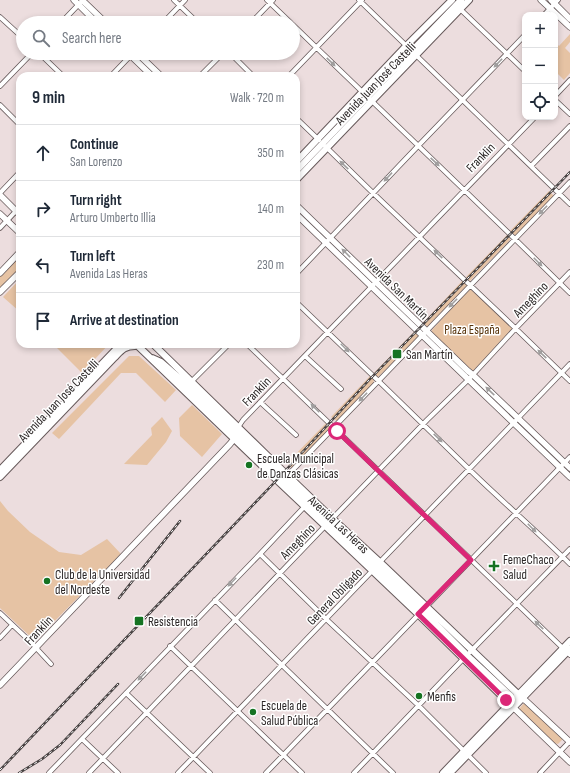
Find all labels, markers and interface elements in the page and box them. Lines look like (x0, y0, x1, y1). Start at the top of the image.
map controls (522, 12, 558, 120)
button: + (522, 12, 558, 48)
search box (16, 16, 300, 60)
icon: search (30, 27, 52, 49)
text: Search here (62, 29, 122, 48)
street label: Avenida Juan José Castelli (331, 39, 419, 129)
button: − (522, 48, 558, 84)
one-way arrow (326, 57, 336, 67)
one-way arrow (493, 58, 503, 68)
button: locate (522, 84, 558, 120)
text: 9 min (32, 88, 65, 108)
text: Walk · 720 m (230, 90, 284, 106)
text: Continue (70, 135, 119, 154)
street label: Franklin (463, 140, 499, 176)
icon: ahead (32, 142, 54, 164)
text: 350 m (257, 145, 284, 161)
text: San Lorenzo (70, 154, 122, 170)
one-way arrow (430, 157, 440, 167)
one-way arrow (339, 160, 349, 170)
one-way arrow (384, 172, 393, 182)
text: Turn right (70, 191, 122, 210)
icon: right (32, 198, 54, 220)
text: 140 m (258, 201, 284, 217)
one-way arrow (538, 205, 548, 215)
text: Arturo Umberto Illia (70, 210, 156, 226)
text: Turn left (70, 247, 115, 266)
one-way arrow (341, 248, 351, 258)
one-way arrow (433, 249, 443, 259)
icon: left (32, 254, 54, 276)
street label: Avenida San Martín (360, 254, 432, 323)
text: 230 m (257, 257, 284, 273)
one-way arrow (533, 257, 543, 267)
text: Avenida Las Heras (70, 266, 148, 282)
street label: Ameghino (509, 278, 552, 322)
one-way arrow (449, 299, 458, 308)
icon: arrive (32, 310, 54, 332)
text: Arrive at destination (70, 311, 179, 330)
park label: Plaza España (444, 322, 500, 338)
one-way arrow (340, 343, 350, 353)
place label: San Martín (406, 347, 453, 363)
marker: San Martín (391, 348, 403, 360)
one-way arrow (537, 349, 547, 359)
street label: Avenida Juan José Castelli (14, 356, 102, 446)
street label: Franklin (239, 374, 275, 410)
one-way arrow (485, 386, 495, 396)
one-way arrow (358, 392, 367, 402)
one-way arrow (309, 404, 320, 413)
route start (328, 422, 346, 440)
one-way arrow (433, 433, 443, 443)
place label: Escuela Municipal de Danzas Clásicas (257, 451, 339, 482)
marker: Escuela Municipal de Danzas Clásicas (244, 460, 254, 470)
street label: Avenida Las Heras (304, 492, 372, 557)
street label: Ameghino (276, 520, 319, 564)
one-way arrow (527, 523, 537, 533)
place label: FemeChaco Salud (503, 552, 554, 583)
marker: FemeChaco Salud (488, 560, 500, 572)
street label: General Obligado (304, 565, 366, 629)
place label: Club de la Universidad del Nordeste (55, 567, 150, 598)
marker: Club de la Universidad del Nordeste (42, 576, 52, 586)
one-way arrow (228, 577, 237, 587)
street label: Franklin (21, 613, 56, 649)
place label: Resistencia (148, 614, 198, 630)
marker: Resistencia (133, 615, 145, 627)
one-way arrow (534, 620, 544, 630)
one-way arrow (138, 671, 147, 681)
place label: Menfis (427, 689, 456, 705)
marker: Menfis (414, 691, 424, 701)
route end (497, 691, 515, 709)
place label: Escuela de Salud Pública (261, 698, 318, 729)
marker: Escuela de Salud Pública (248, 707, 258, 717)

